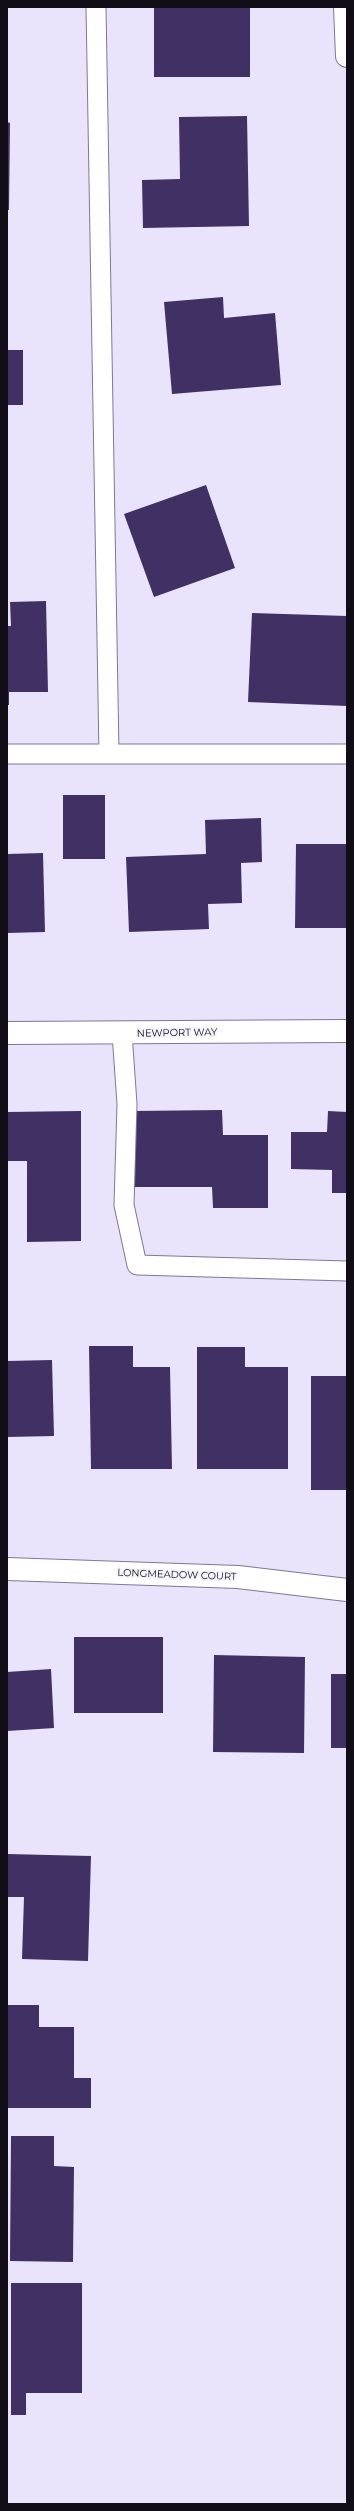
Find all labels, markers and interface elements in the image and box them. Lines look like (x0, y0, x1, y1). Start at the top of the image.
street label: NEWPORT WAY (137, 1026, 217, 1040)
street label: LONGMEADOW COURT (117, 1567, 237, 1583)

